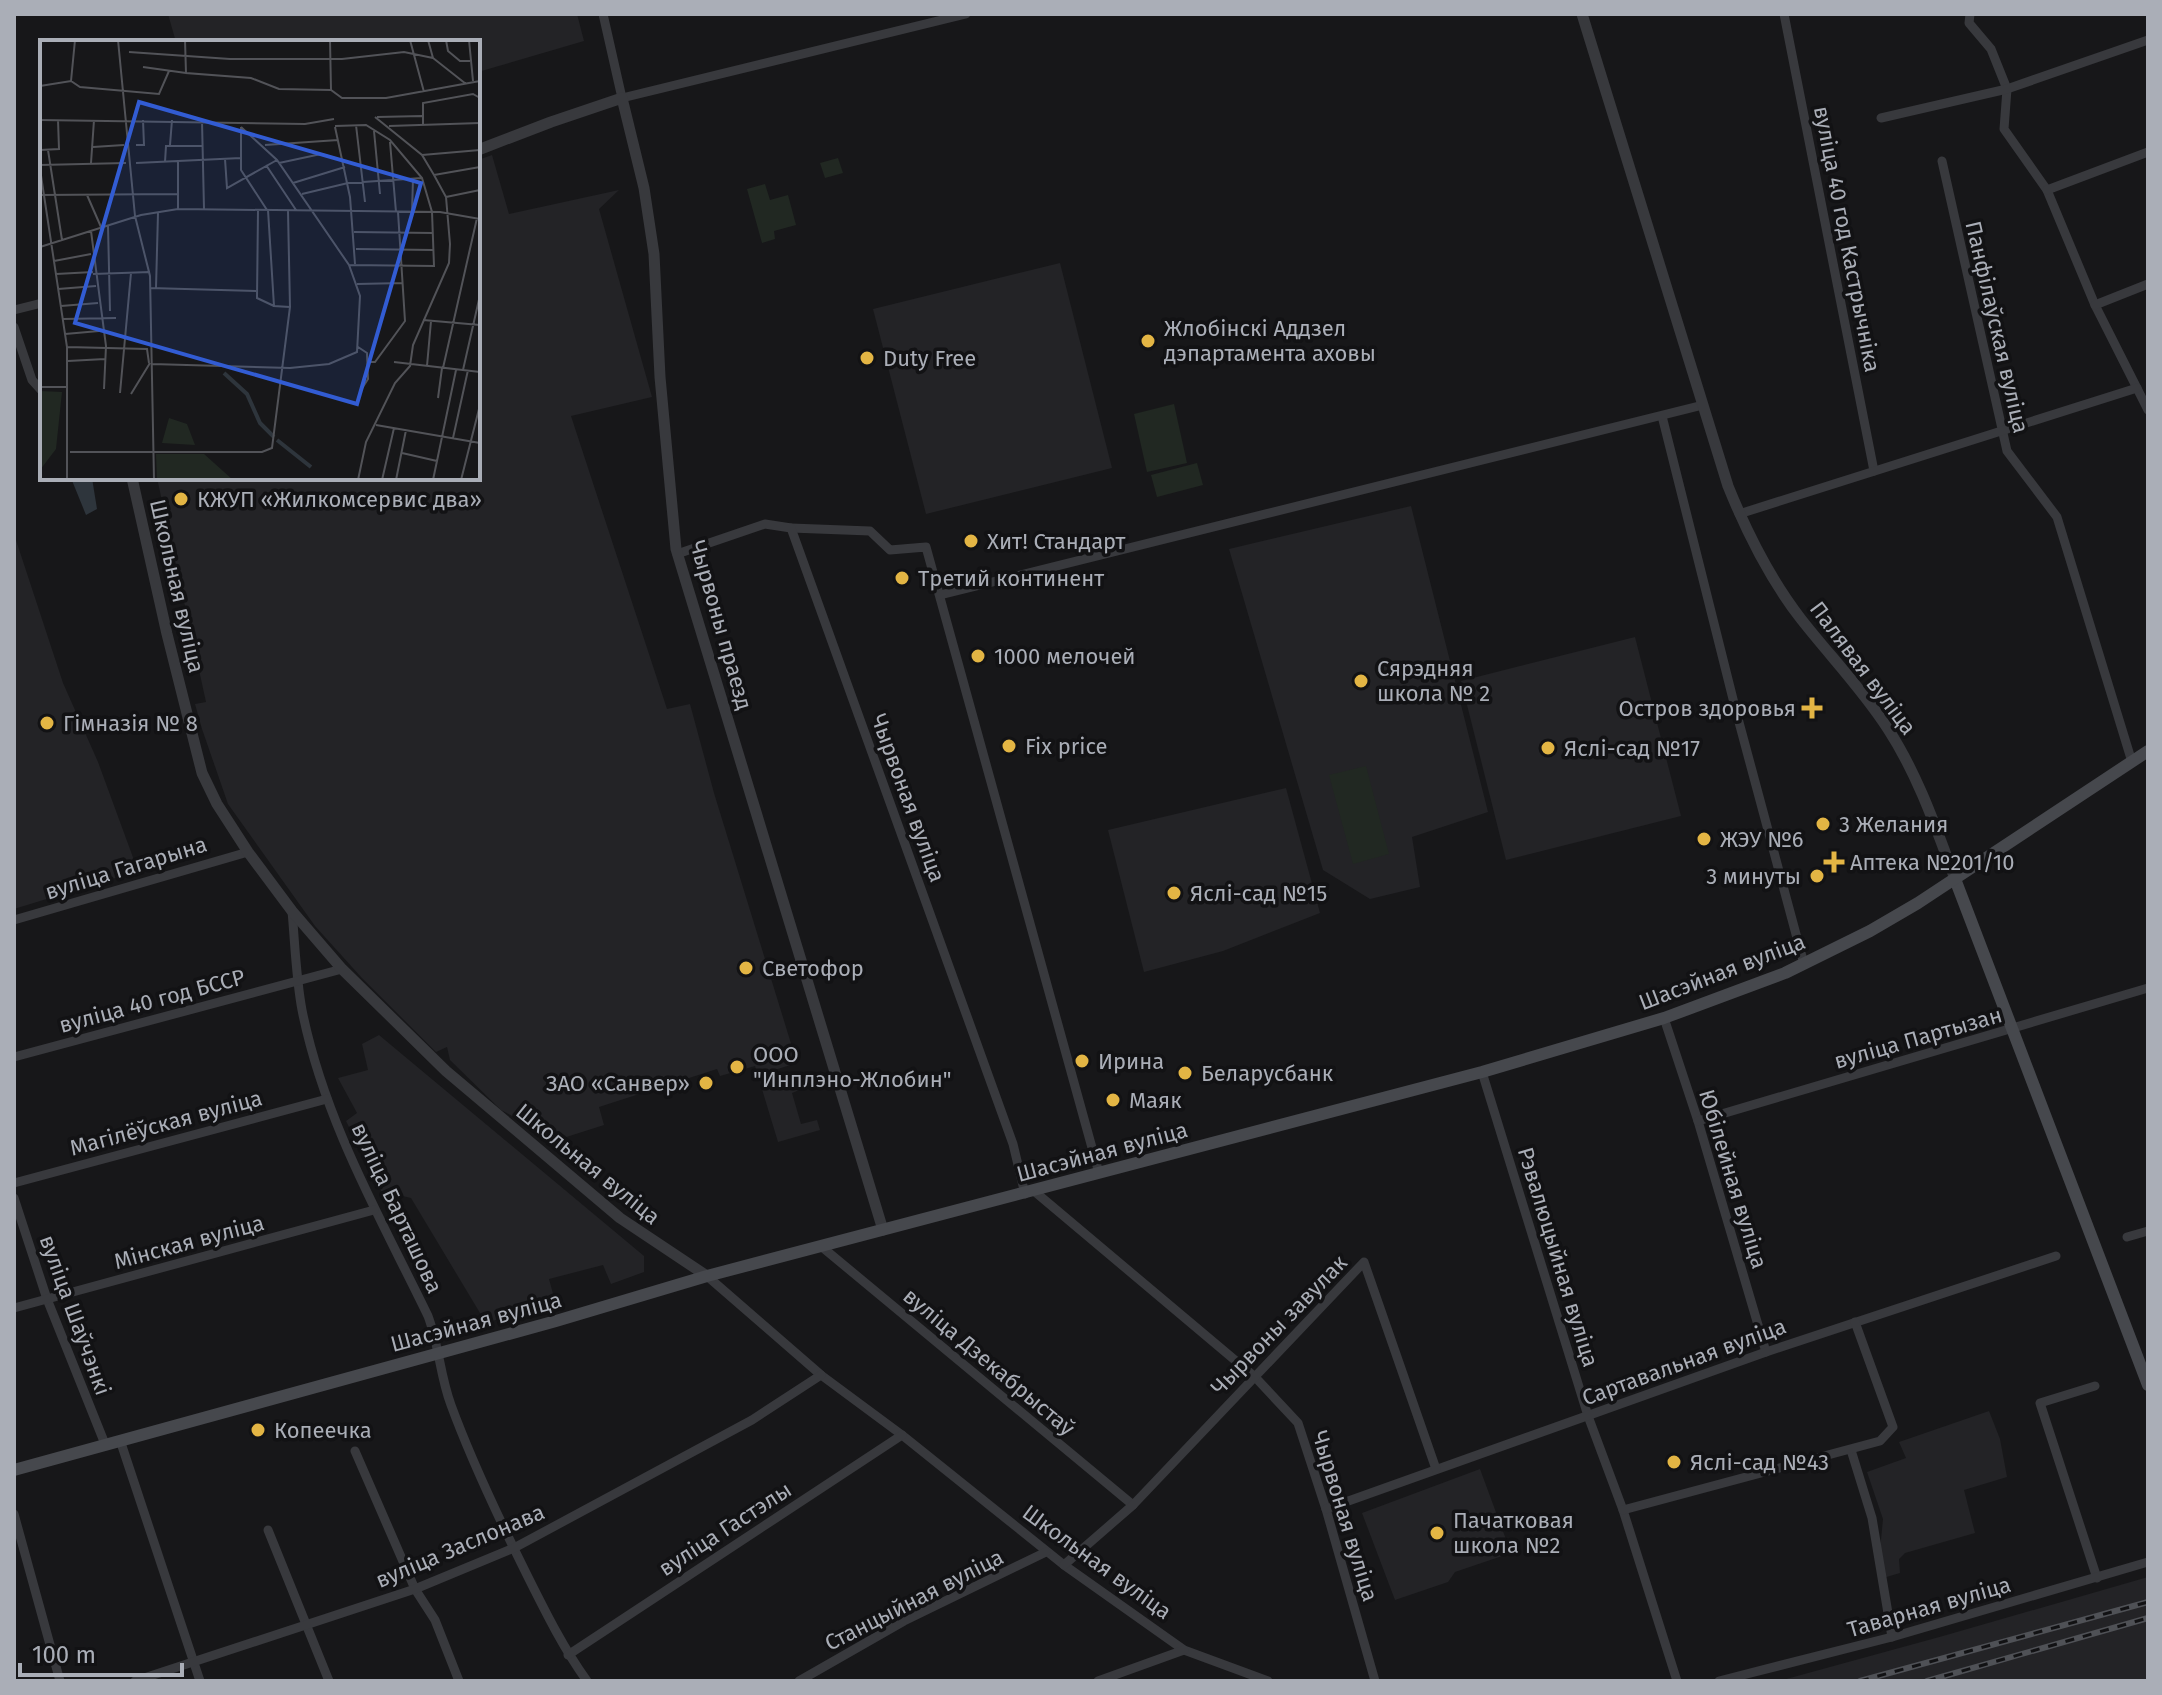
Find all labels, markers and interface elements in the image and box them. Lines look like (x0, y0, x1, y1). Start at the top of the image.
inset map (40, 40, 480, 480)
street label: вуліца 40 год Кастрычніка (1808, 104, 1886, 374)
street label: Панфілаўская вуліца (1959, 218, 2035, 436)
place label: Жлобінскі Аддзел дэпартамента аховы (1164, 315, 1376, 367)
marker: Жлобінскі Аддзел дэпартамента аховы (1139, 332, 1157, 350)
place label: Duty Free (883, 345, 976, 372)
marker: Duty Free (858, 349, 876, 367)
place label: КЖУП «Жилкомсервис два» (197, 486, 482, 513)
marker: КЖУП «Жилкомсервис два» (172, 490, 190, 508)
street label: Школьная вуліца (144, 496, 210, 676)
place label: Хит! Стандарт (987, 528, 1126, 555)
marker: Хит! Стандарт (962, 532, 980, 550)
street label: Чырвоны праезд (684, 537, 758, 713)
place label: Третий континент (918, 565, 1104, 592)
marker: Третий континент (893, 569, 911, 587)
street label: Палявая вуліца (1804, 596, 1922, 740)
place label: 1000 мелочей (994, 643, 1136, 670)
marker: 1000 мелочей (969, 647, 987, 665)
place label: Сярэдняя школа № 2 (1377, 655, 1490, 707)
marker: Сярэдняя школа № 2 (1352, 672, 1370, 690)
place label: Остров здоровья (1619, 695, 1796, 722)
marker: Остров здоровья (1803, 699, 1821, 717)
place label: Гімназія № 8 (63, 710, 198, 737)
street label: Чырвоная вуліца (865, 710, 951, 886)
marker: Гімназія № 8 (38, 714, 56, 732)
place label: Fix price (1025, 733, 1108, 760)
place label: Яслі-сад №17 (1564, 735, 1700, 762)
marker: Fix price (1000, 737, 1018, 755)
marker: Яслі-сад №17 (1539, 739, 1557, 757)
place label: 3 Желания (1839, 811, 1948, 838)
marker: 3 Желания (1814, 815, 1832, 833)
place label: ЖЭУ №6 (1720, 826, 1804, 853)
marker: ЖЭУ №6 (1695, 830, 1713, 848)
street label: вуліца Гагарына (42, 831, 210, 905)
place label: Аптека №201/10 (1850, 849, 2015, 876)
marker: Аптека №201/10 (1825, 853, 1843, 871)
place label: 3 минуты (1706, 863, 1801, 890)
marker: 3 минуты (1808, 867, 1826, 885)
place label: Яслі-сад №15 (1190, 880, 1327, 907)
marker: Яслі-сад №15 (1165, 884, 1183, 902)
street label: Шасэйная вуліца (1635, 928, 1809, 1016)
place label: Светофор (762, 955, 864, 982)
marker: Светофор (737, 959, 755, 977)
street label: вуліца 40 год БССР (56, 963, 248, 1039)
street label: вуліца Партызан (1831, 1001, 2005, 1075)
place label: ООО "Инплэно-Жлобин" (753, 1041, 952, 1093)
place label: Ирина (1098, 1048, 1164, 1075)
marker: Ирина (1073, 1052, 1091, 1070)
marker: ООО "Инплэно-Жлобин" (728, 1058, 746, 1076)
place label: Беларусбанк (1201, 1060, 1334, 1087)
marker: Беларусбанк (1176, 1064, 1194, 1082)
place label: ЗАО «Санвер» (546, 1070, 690, 1097)
marker: ЗАО «Санвер» (697, 1074, 715, 1092)
street label: Магілёўская вуліца (67, 1084, 265, 1162)
street label: Юбілейная вуліца (1693, 1086, 1773, 1272)
place label: Маяк (1129, 1087, 1182, 1114)
marker: Маяк (1104, 1091, 1122, 1109)
street label: Школьная вуліца (510, 1098, 666, 1230)
street label: Шасэйная вуліца (1013, 1116, 1191, 1188)
street label: вуліца Барташова (346, 1118, 448, 1298)
street label: Рэвалюцыйная вуліца (1512, 1144, 1604, 1370)
street label: Мінская вуліца (111, 1209, 267, 1275)
street label: вуліца Шаўчэнкі (33, 1231, 117, 1399)
street label: Чырвоны завулак (1205, 1249, 1353, 1401)
street label: вуліца Дзекабрыстаў (898, 1282, 1080, 1442)
street label: Шасэйная вуліца (387, 1286, 565, 1358)
street label: Сартавальная вуліца (1578, 1313, 1790, 1411)
place label: Копеечка (274, 1417, 372, 1444)
marker: Копеечка (249, 1421, 267, 1439)
street label: Чырвоная вуліца (1306, 1427, 1384, 1605)
place label: Яслі-сад №43 (1690, 1449, 1829, 1476)
marker: Яслі-сад №43 (1665, 1453, 1683, 1471)
street label: вуліца Гастэлы (654, 1476, 796, 1582)
street label: вуліца Заслонава (371, 1498, 549, 1594)
street label: Школьная вуліца (1017, 1499, 1177, 1625)
place label: Пачатковая школа №2 (1453, 1507, 1574, 1559)
marker: Пачатковая школа №2 (1428, 1524, 1446, 1542)
street label: Станцыйная вуліца (820, 1543, 1008, 1657)
street label: Таварная вуліца (1844, 1571, 2014, 1643)
scale bar (20, 1627, 182, 1677)
text: 100 m (32, 1641, 96, 1669)

